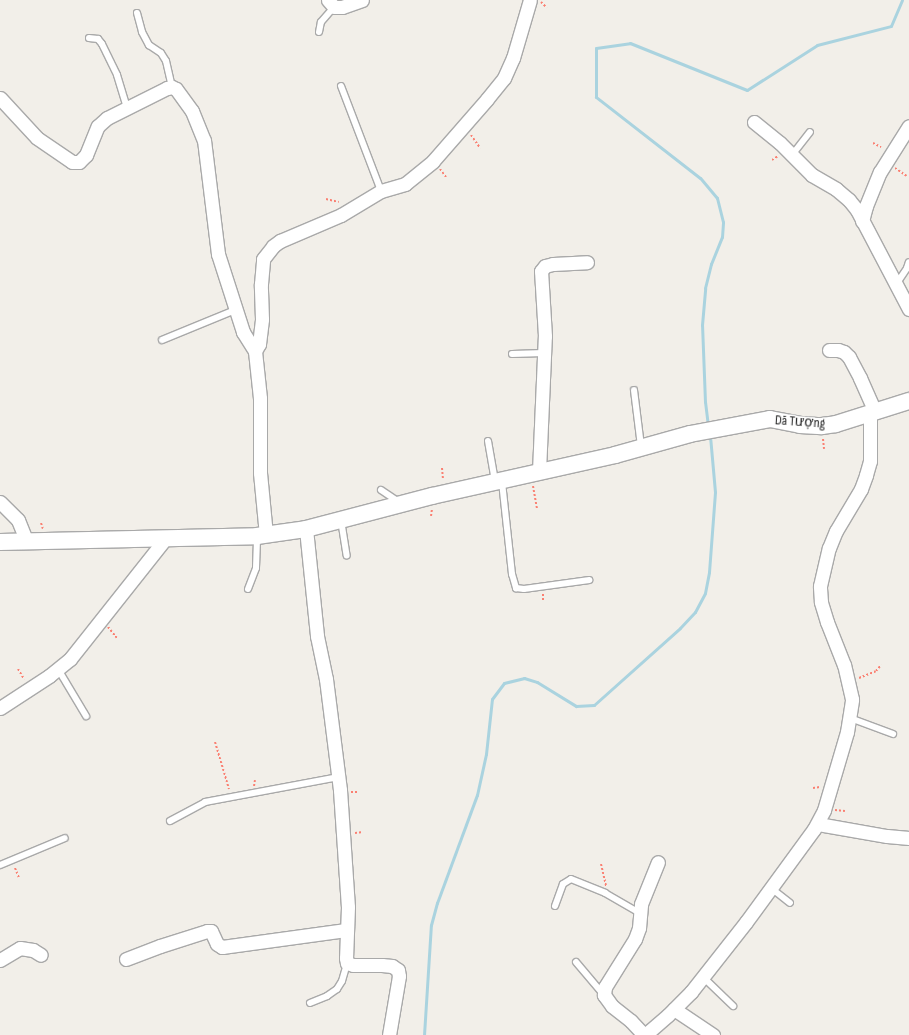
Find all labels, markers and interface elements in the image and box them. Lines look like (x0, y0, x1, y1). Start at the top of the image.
street label: Dã Tượng (774, 412, 826, 432)

